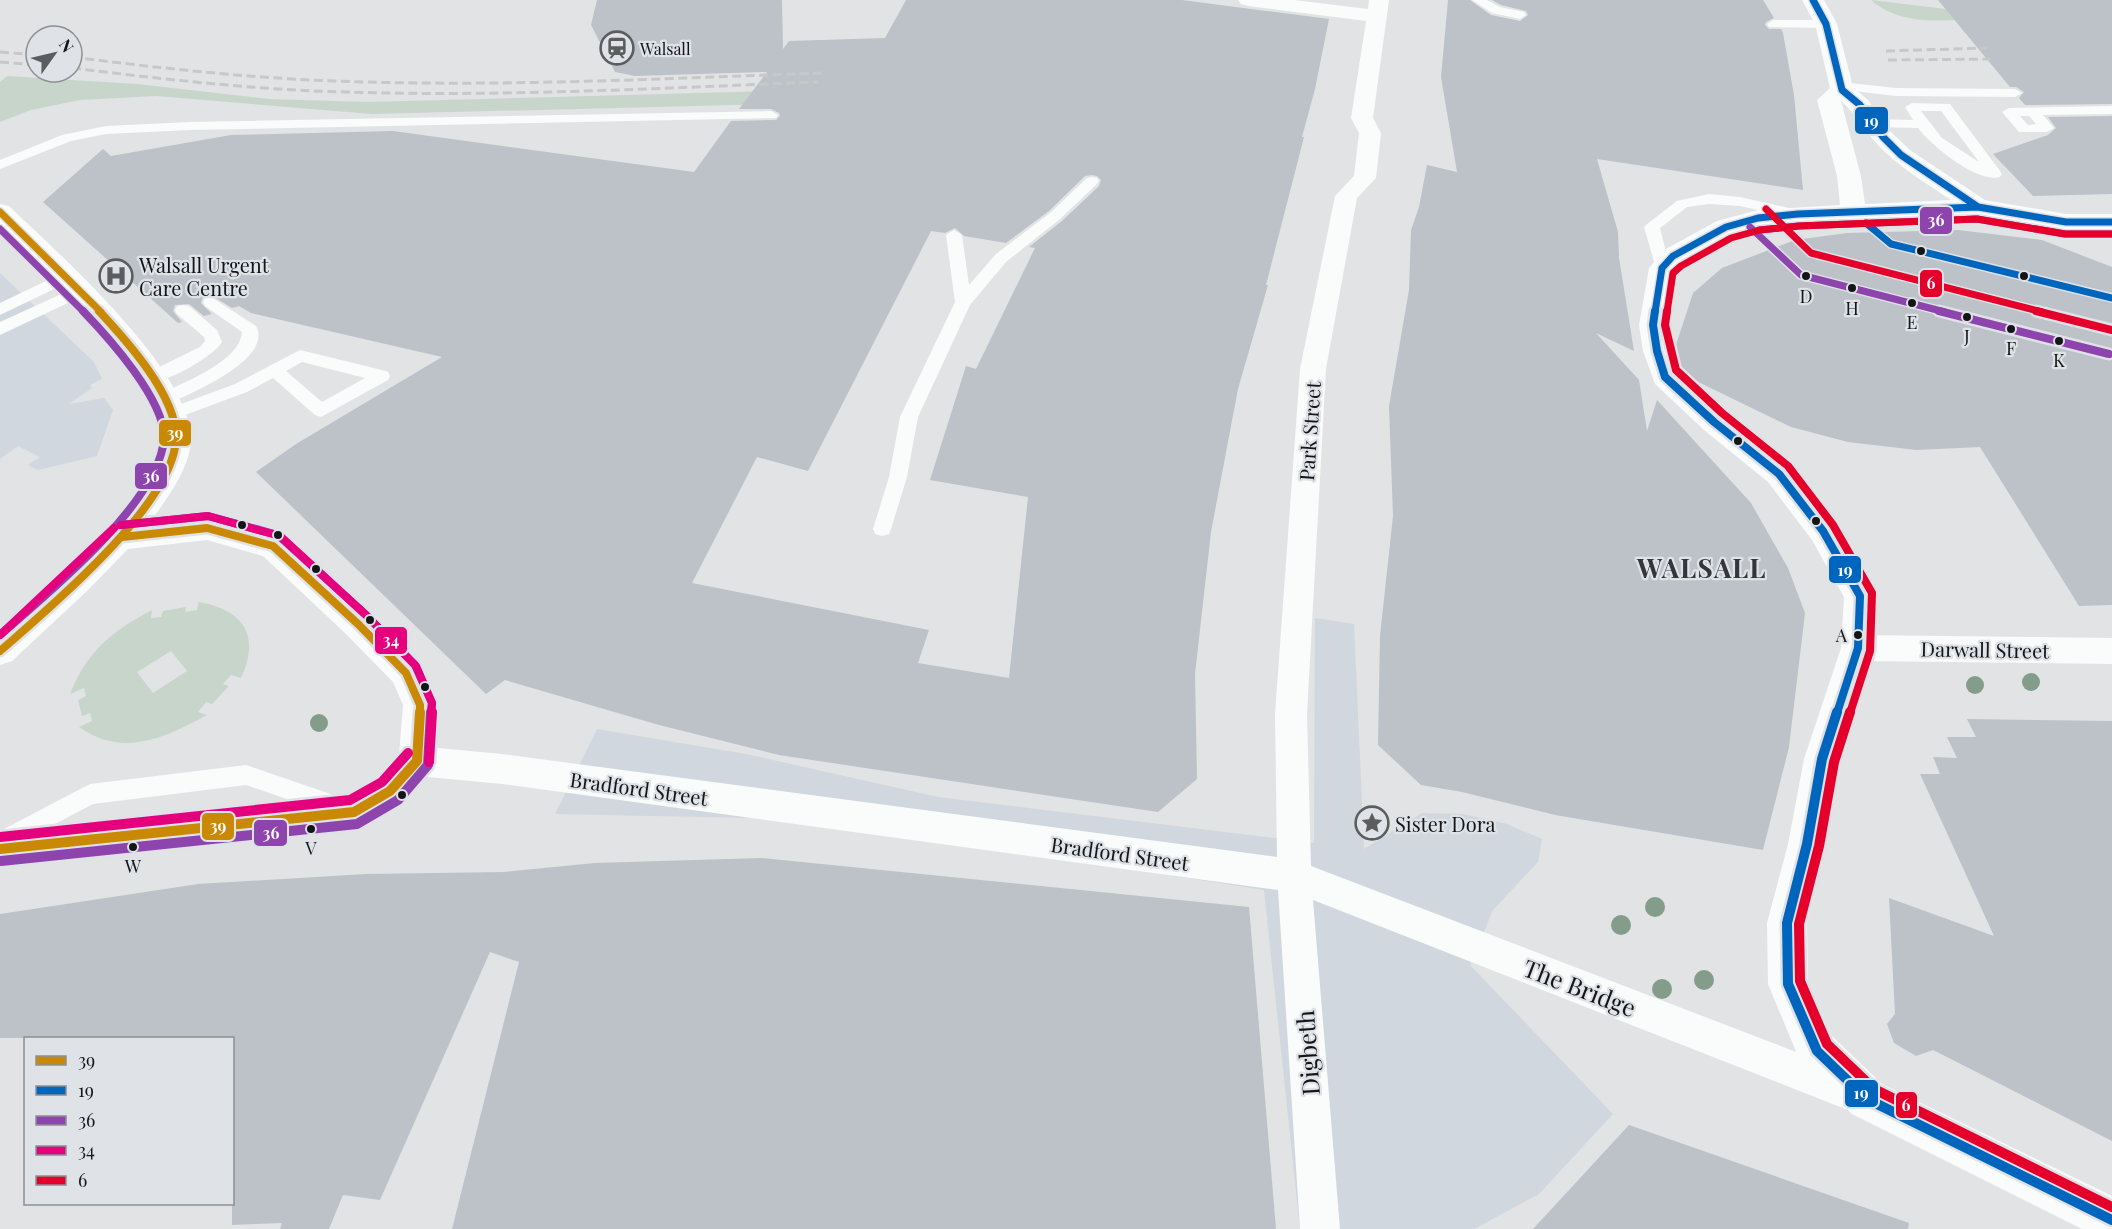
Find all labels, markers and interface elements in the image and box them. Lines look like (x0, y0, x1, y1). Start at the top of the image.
north arrow (24, 24, 84, 84)
station icon: Walsall (599, 30, 635, 66)
text: N (55, 35, 79, 56)
place label: Walsall (639, 38, 691, 59)
line badge: 19 (1854, 106, 1889, 135)
text: 19 (1864, 110, 1879, 131)
line badge: 36 (1919, 206, 1953, 235)
text: 36 (1928, 209, 1944, 230)
unlabelled marker (1915, 245, 1927, 257)
place label: Walsall Urgent Care Centre (138, 251, 270, 301)
hospital icon: Walsall Urgent Care Centre (98, 258, 134, 294)
line badge: 6 (1919, 269, 1943, 298)
marker: D (1800, 270, 1812, 282)
unlabelled marker (2018, 270, 2030, 282)
text: 6 (1927, 272, 1936, 293)
marker: H (1846, 282, 1858, 294)
place label: D (1799, 284, 1813, 308)
place label: H (1845, 296, 1859, 320)
marker: E (1906, 297, 1918, 309)
place label: E (1907, 310, 1918, 334)
marker: J (1961, 311, 1973, 323)
marker: F (2005, 323, 2017, 335)
place label: J (1963, 324, 1970, 348)
marker: K (2053, 335, 2065, 347)
place label: F (2006, 336, 2016, 360)
place label: K (2053, 348, 2065, 372)
street label: Park Street (1292, 380, 1326, 482)
line badge: 39 (158, 419, 192, 447)
text: 39 (167, 422, 183, 443)
unlabelled marker (1732, 435, 1744, 447)
line badge: 36 (134, 462, 168, 490)
text: 36 (143, 465, 159, 486)
unlabelled marker (1810, 515, 1822, 527)
unlabelled marker (236, 519, 248, 531)
unlabelled marker (272, 529, 284, 541)
district label: WALSALL (1636, 550, 1767, 585)
line badge: 19 (1828, 555, 1862, 584)
text: 19 (1838, 559, 1853, 580)
unlabelled marker (310, 563, 322, 575)
unlabelled marker (364, 614, 376, 626)
place label: A (1835, 623, 1848, 647)
line badge: 34 (374, 626, 408, 655)
text: 34 (383, 629, 399, 650)
marker: A (1852, 629, 1864, 641)
street label: Darwall Street (1920, 634, 2050, 664)
unlabelled marker (419, 681, 431, 693)
street label: Bradford Street (568, 765, 711, 811)
unlabelled marker (396, 789, 408, 801)
place icon: Sister Dora (1354, 805, 1390, 841)
place label: Sister Dora (1395, 810, 1496, 837)
line badge: 39 (201, 812, 235, 841)
text: 39 (210, 815, 226, 836)
line badge: 36 (253, 819, 288, 847)
text: 36 (263, 822, 279, 843)
marker: V (305, 823, 317, 835)
street label: Bradford Street (1049, 830, 1192, 876)
place label: V (304, 836, 317, 860)
marker: W (127, 841, 139, 853)
place label: W (124, 854, 142, 878)
street label: The Bridge (1519, 951, 1641, 1023)
street label: Digbeth (1288, 1009, 1326, 1097)
legend (24, 1037, 234, 1205)
text: 39 (78, 1048, 95, 1072)
text: 19 (78, 1078, 94, 1102)
line badge: 19 (1844, 1079, 1879, 1108)
text: 19 (1854, 1082, 1869, 1103)
line badge: 6 (1895, 1091, 1918, 1119)
text: 6 (1902, 1094, 1911, 1115)
text: 36 (78, 1108, 95, 1132)
text: 34 (78, 1138, 95, 1162)
text: 6 (78, 1168, 87, 1192)

